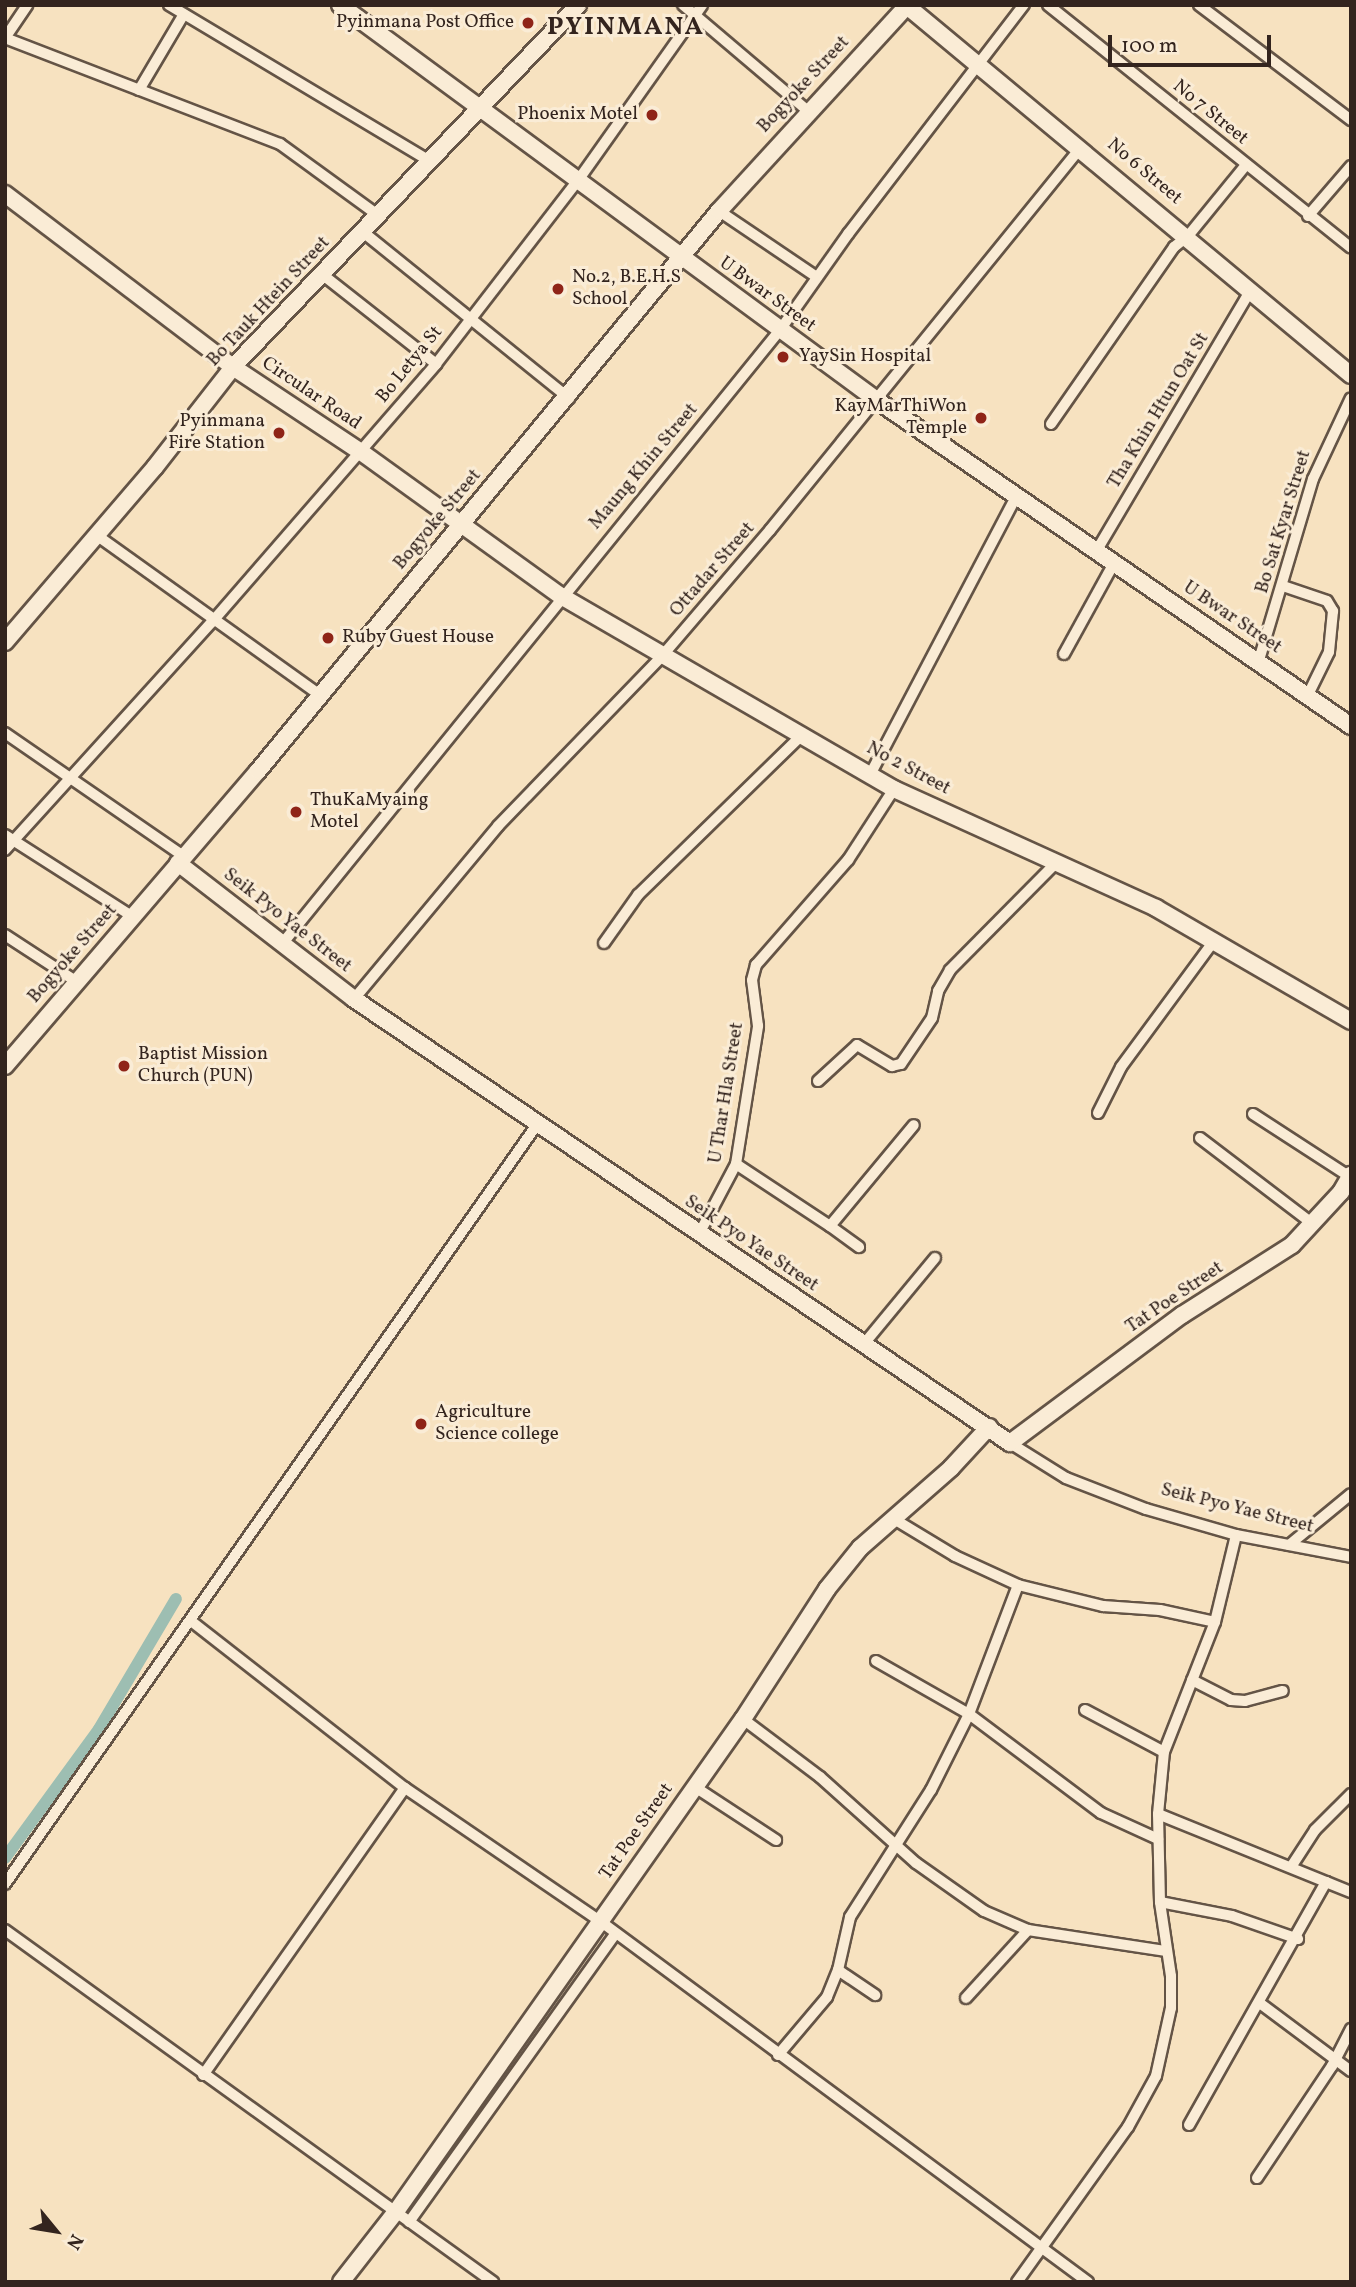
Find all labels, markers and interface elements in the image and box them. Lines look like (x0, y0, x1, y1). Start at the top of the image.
place label: Pyinmana Post Office (336, 12, 514, 34)
district label: PYINMANA (548, 12, 704, 44)
marker: Pyinmana Post Office (520, 15, 536, 31)
scale bar (1111, 21, 1274, 65)
street label: Bogyoke Street (753, 32, 855, 138)
text: 100 m (1121, 32, 1178, 61)
street label: No 7 Street (1168, 76, 1252, 150)
place label: Phoenix Motel (517, 104, 638, 126)
marker: Phoenix Motel (644, 107, 660, 123)
street label: No 6 Street (1102, 134, 1186, 210)
street label: Bo Tauk Htein Street (203, 232, 335, 372)
street label: U Bwar Street (714, 252, 820, 338)
place label: No.2, B.E.H.S School (572, 267, 681, 311)
marker: No.2, B.E.H.S School (550, 281, 566, 297)
street label: Bo Letya St (372, 322, 448, 408)
street label: Tha Khin Htun Oat St (1103, 329, 1215, 493)
place label: YaySin Hospital (799, 346, 931, 368)
marker: YaySin Hospital (773, 347, 793, 367)
street label: Circular Road (257, 352, 365, 436)
place label: KayMarThiWon Temple (834, 396, 967, 440)
street label: Maung Khin Street (585, 399, 703, 535)
marker: KayMarThiWon Temple (973, 410, 989, 426)
place label: Pyinmana Fire Station (168, 411, 265, 455)
marker: Pyinmana Fire Station (271, 425, 287, 441)
street label: Bo Sat Kyar Street (1251, 448, 1317, 596)
street label: Bogyoke Street (389, 465, 487, 575)
street label: Ottadar Street (666, 518, 760, 622)
street label: U Bwar Street (1178, 577, 1286, 659)
place label: Ruby Guest House (342, 627, 494, 649)
marker: Ruby Guest House (320, 630, 336, 646)
street label: No 2 Street (862, 737, 954, 801)
place label: ThuKaMyaing Motel (310, 790, 428, 834)
marker: ThuKaMyaing Motel (288, 804, 304, 820)
street label: Seik Pyo Yae Street (218, 864, 356, 978)
street label: Bogyoke Street (24, 900, 122, 1008)
street label: U Thar Hla Street (705, 1021, 749, 1165)
place label: Baptist Mission Church (PUN) (138, 1044, 268, 1088)
marker: Baptist Mission Church (PUN) (116, 1058, 132, 1074)
street label: Seik Pyo Yae Street (679, 1191, 823, 1297)
street label: Tat Poe Street (1122, 1257, 1228, 1339)
place label: Agriculture Science college (435, 1402, 559, 1446)
marker: Agriculture Science college (413, 1416, 429, 1432)
street label: Seik Pyo Yae Street (1158, 1479, 1316, 1539)
street label: Tat Poe Street (595, 1779, 679, 1885)
north arrow (21, 2196, 91, 2266)
text: N (59, 2229, 89, 2254)

